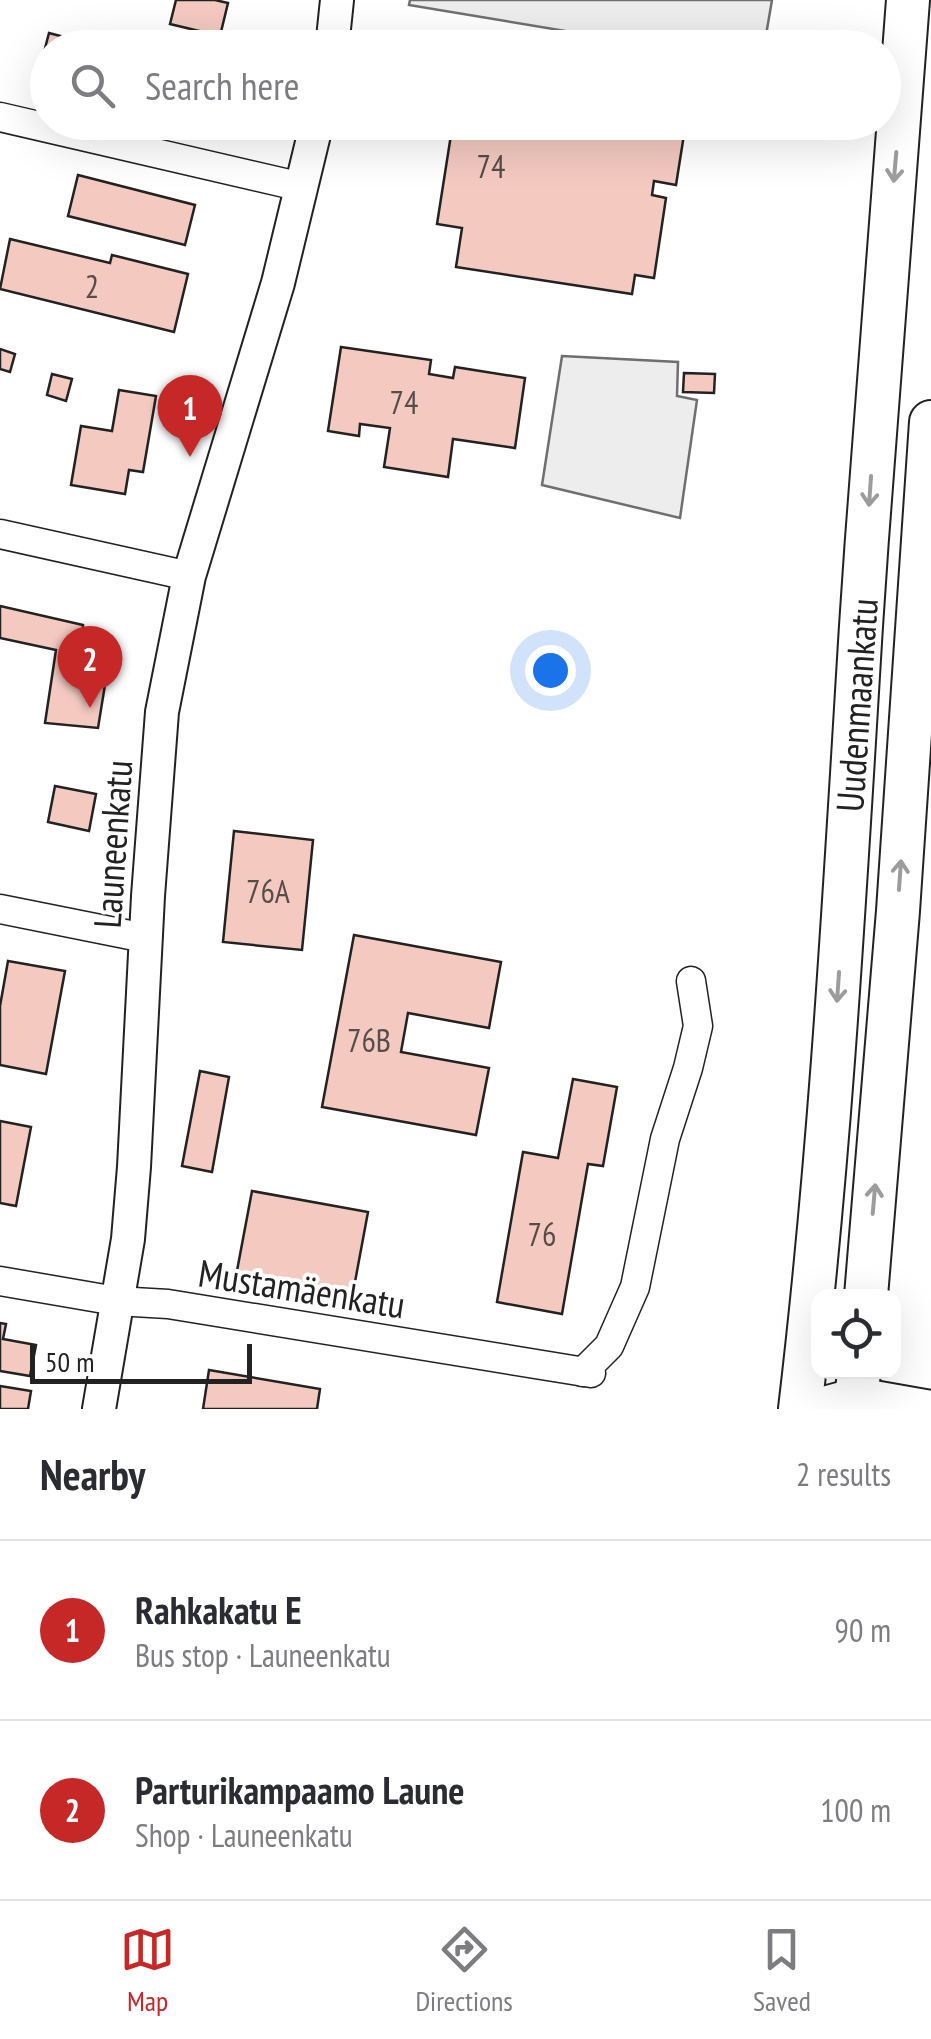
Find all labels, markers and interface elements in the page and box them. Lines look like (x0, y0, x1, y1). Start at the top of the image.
search box (30, 30, 901, 140)
icon: search (65, 58, 120, 113)
text: Search here (145, 61, 299, 110)
house number: 74 (477, 145, 505, 187)
one-way arrow (885, 150, 904, 183)
house number: 2 (85, 265, 99, 307)
pin: 1 (158, 374, 222, 457)
house number: 74 (390, 381, 418, 423)
one-way arrow (861, 475, 880, 507)
street label: Uudenmaankatu (824, 597, 888, 813)
pin: 2 (58, 626, 122, 708)
your location (525, 645, 576, 696)
street label: Launeenkatu (82, 758, 142, 930)
one-way arrow (891, 860, 910, 892)
house number: 76A (246, 870, 290, 912)
one-way arrow (828, 970, 847, 1002)
house number: 76B (347, 1019, 391, 1061)
one-way arrow (865, 1184, 884, 1216)
house number: 76 (528, 1213, 556, 1255)
street label: Mustamäenkatu (195, 1248, 409, 1328)
map controls (811, 1289, 901, 1379)
button: locate (811, 1289, 901, 1379)
scale bar (30, 1339, 252, 1384)
text: 50 m (45, 1343, 94, 1380)
text: Nearby (40, 1447, 145, 1502)
text: 2 results (796, 1453, 891, 1495)
text: Rahkakatu E (135, 1585, 302, 1634)
text: 1 (65, 1609, 80, 1651)
text: 90 m (835, 1609, 891, 1651)
text: Bus stop · Launeenkatu (135, 1634, 391, 1676)
text: Parturikampaamo Laune (135, 1765, 465, 1814)
text: 2 (65, 1789, 80, 1831)
text: 100 m (820, 1789, 891, 1831)
text: Shop · Launeenkatu (135, 1814, 353, 1856)
tab: Map (120, 1922, 175, 2019)
tab: Directions (415, 1922, 513, 2019)
tab: Saved (753, 1922, 811, 2019)

